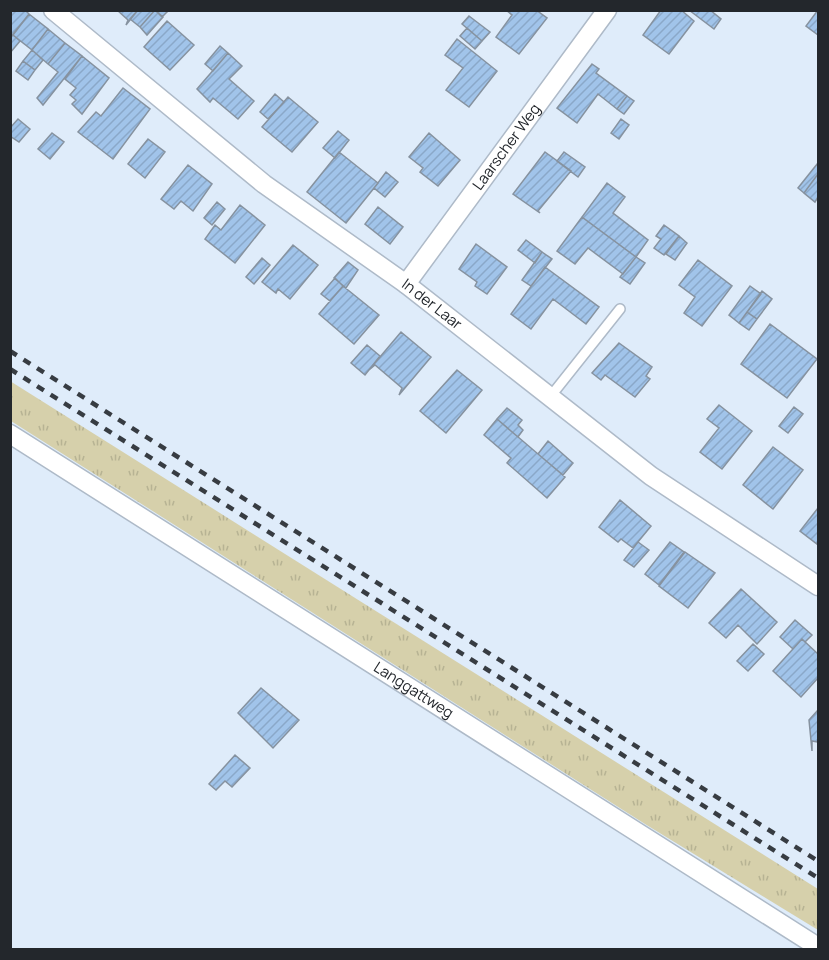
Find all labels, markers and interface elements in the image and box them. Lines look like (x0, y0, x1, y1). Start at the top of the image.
street label: Laarscher Weg (467, 99, 545, 194)
street label: In der Laar (398, 273, 467, 334)
street label: Langgattweg (370, 657, 458, 723)

